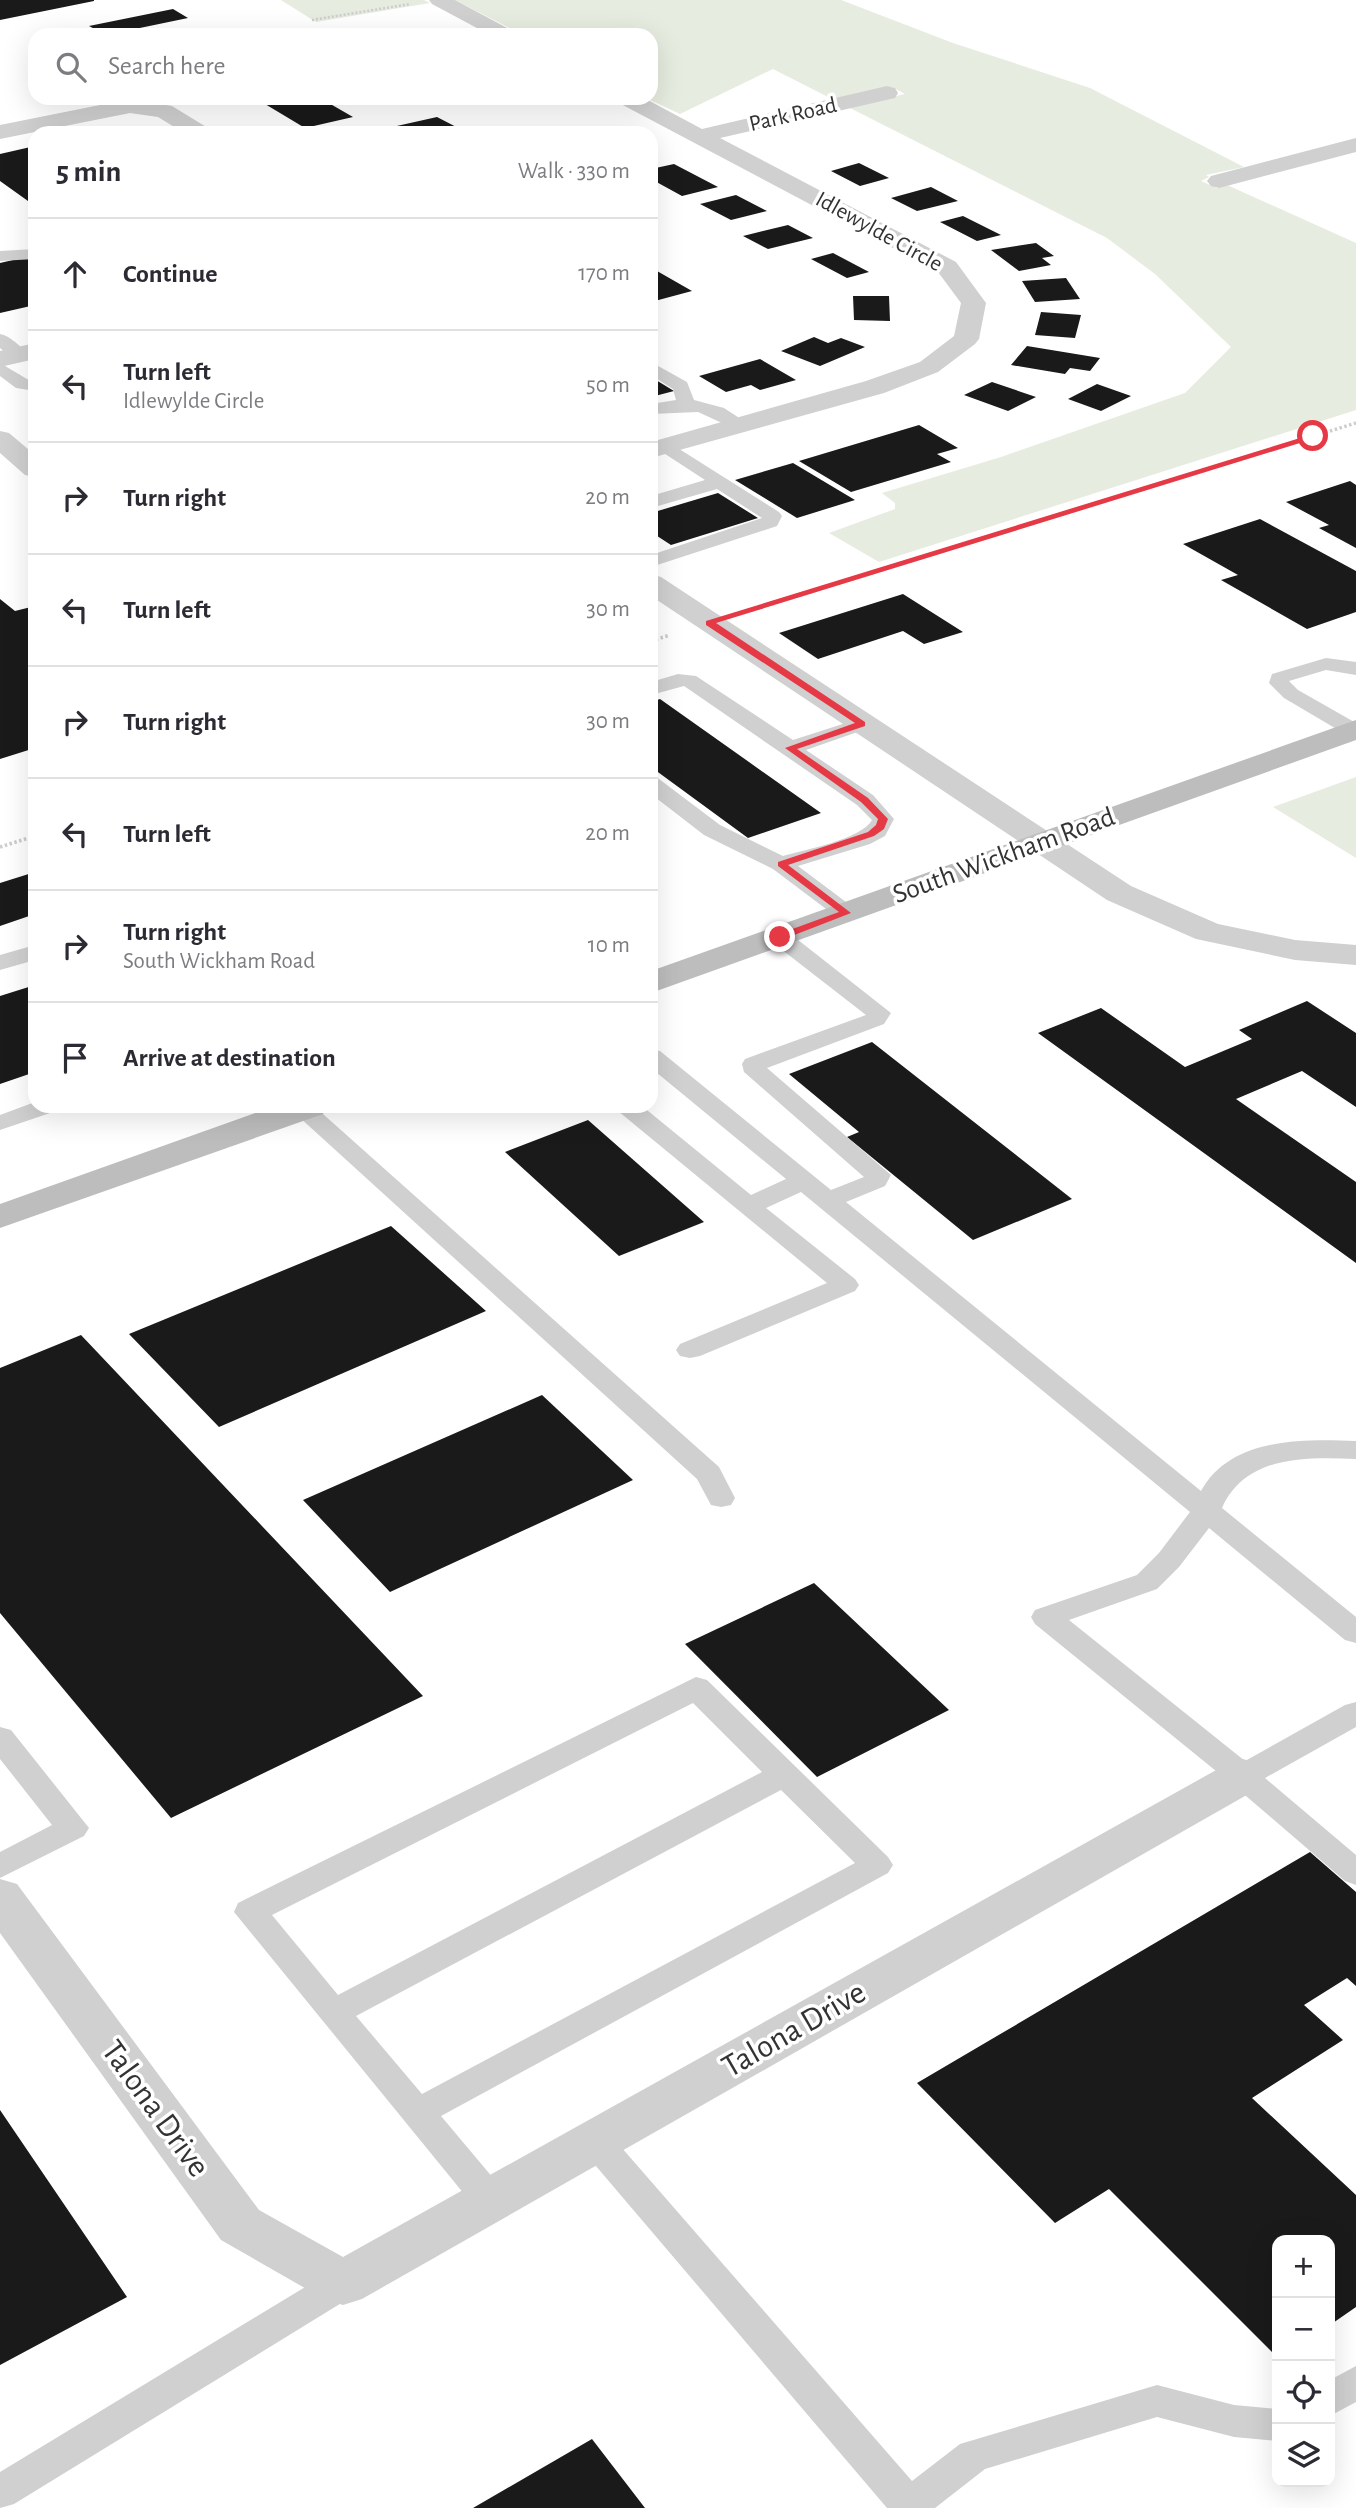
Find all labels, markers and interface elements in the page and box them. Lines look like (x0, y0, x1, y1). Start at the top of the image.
search box (28, 28, 658, 105)
icon: search (52, 48, 90, 86)
text: Search here (108, 53, 226, 79)
street label: Park Road (747, 94, 839, 136)
text: 5 min (56, 157, 121, 187)
text: Walk · 330 m (518, 160, 630, 183)
street label: Idlewylde Circle (812, 188, 946, 276)
icon: ahead (56, 255, 94, 293)
text: Continue (123, 261, 218, 287)
text: 170 m (578, 262, 630, 285)
text: Turn left (123, 359, 211, 385)
icon: left (56, 367, 94, 405)
text: 50 m (586, 374, 630, 397)
text: Idlewylde Circle (123, 390, 264, 413)
route start (1297, 420, 1328, 451)
icon: right (56, 479, 94, 517)
text: Turn right (123, 485, 226, 511)
text: 20 m (585, 486, 630, 509)
icon: left (56, 591, 94, 629)
text: Turn left (123, 597, 211, 623)
text: 30 m (586, 598, 630, 621)
icon: right (56, 703, 94, 741)
text: Turn right (123, 709, 226, 735)
text: 30 m (586, 710, 630, 733)
street label: South Wickham Road (889, 803, 1119, 909)
icon: left (56, 815, 94, 853)
text: Turn left (123, 821, 211, 847)
text: 20 m (585, 822, 630, 845)
text: Turn right (123, 919, 226, 945)
route end (764, 921, 795, 952)
icon: right (56, 927, 94, 965)
text: 10 m (588, 934, 630, 957)
text: South Wickham Road (123, 950, 315, 973)
icon: arrive (56, 1039, 94, 1077)
text: Arrive at destination (123, 1045, 336, 1071)
street label: Talona Drive (717, 1976, 871, 2084)
street label: Talona Drive (95, 2035, 215, 2183)
map controls (1272, 2235, 1335, 2487)
button: + (1272, 2235, 1335, 2298)
button: − (1272, 2298, 1335, 2361)
button: locate (1272, 2361, 1335, 2424)
button: layers (1272, 2424, 1335, 2487)

